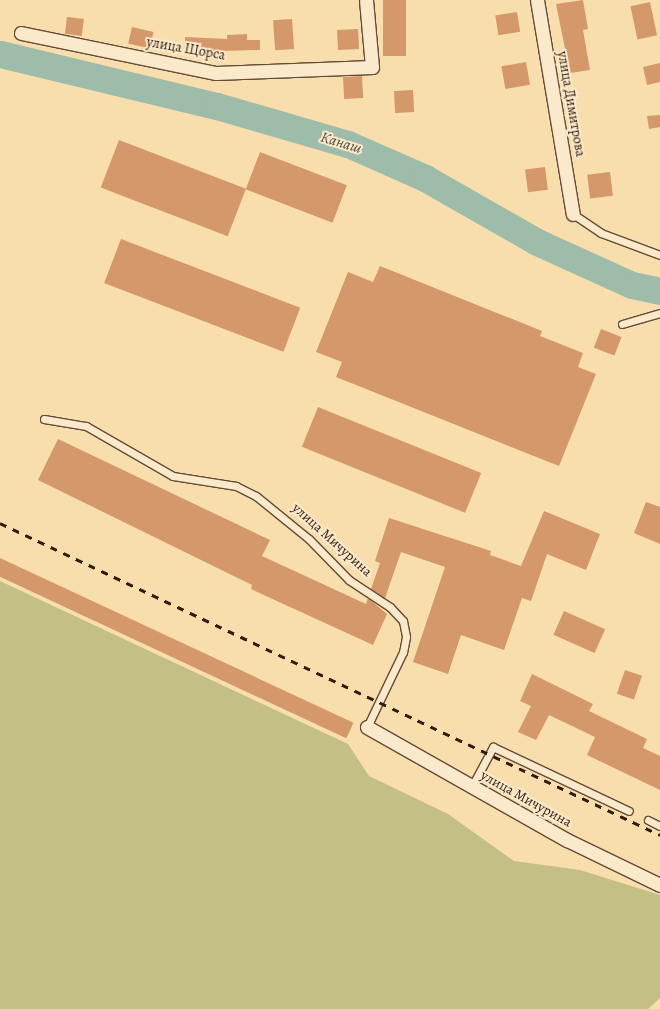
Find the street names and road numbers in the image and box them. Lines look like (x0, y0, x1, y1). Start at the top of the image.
street label: улица Щорса (145, 34, 227, 64)
street label: улица Димитрова (553, 50, 589, 158)
street label: улица Мичурина (289, 500, 375, 580)
street label: улица Мичурина (477, 767, 575, 831)

